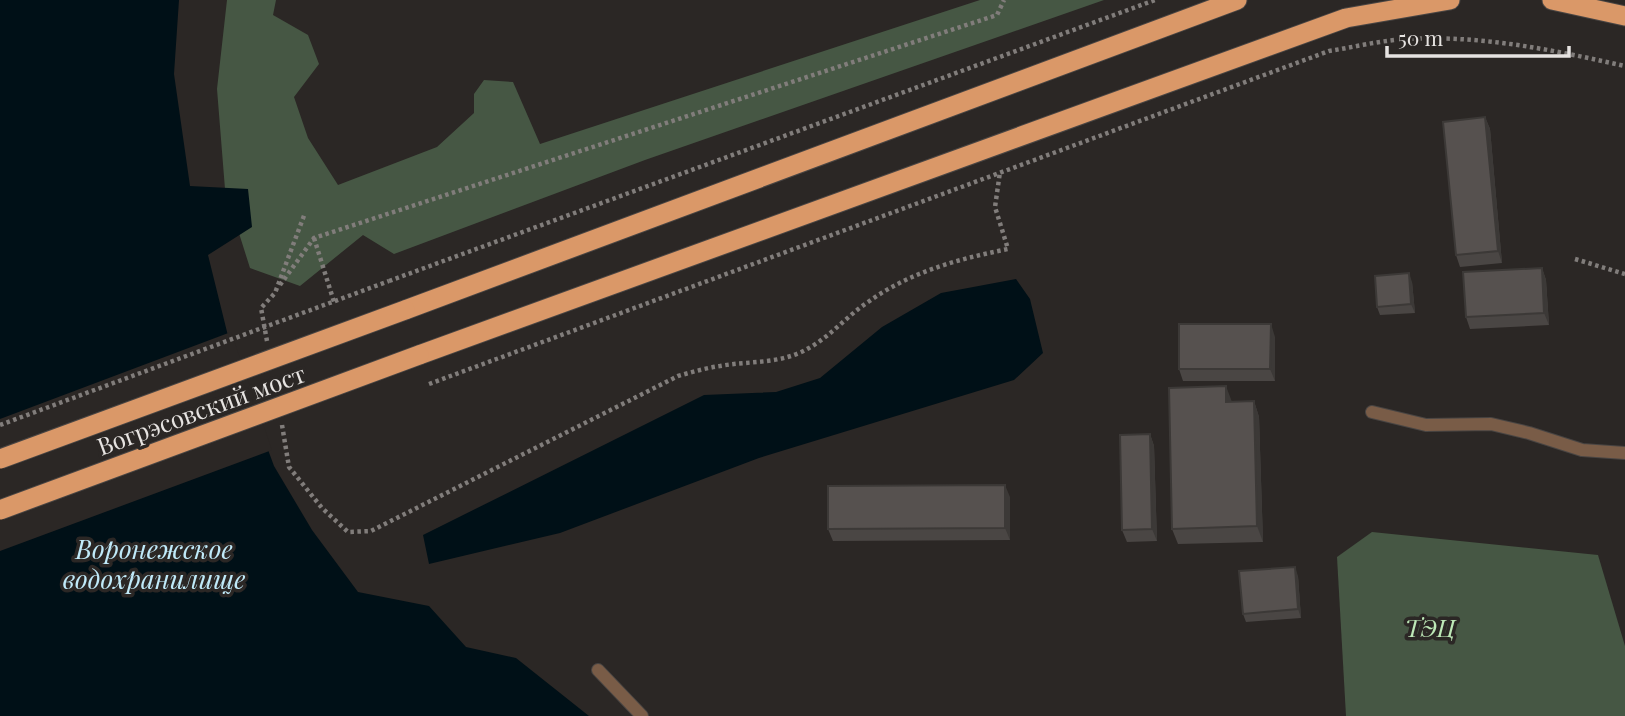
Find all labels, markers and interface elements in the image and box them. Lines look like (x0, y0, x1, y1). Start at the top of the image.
scale bar (1387, 14, 1569, 58)
text: 50 m (1398, 23, 1444, 51)
street label: Вогрэсовский мост (92, 356, 310, 462)
water label: Воронежское водохранилище (63, 531, 245, 596)
park label: ТЭЦ (1405, 611, 1457, 643)

